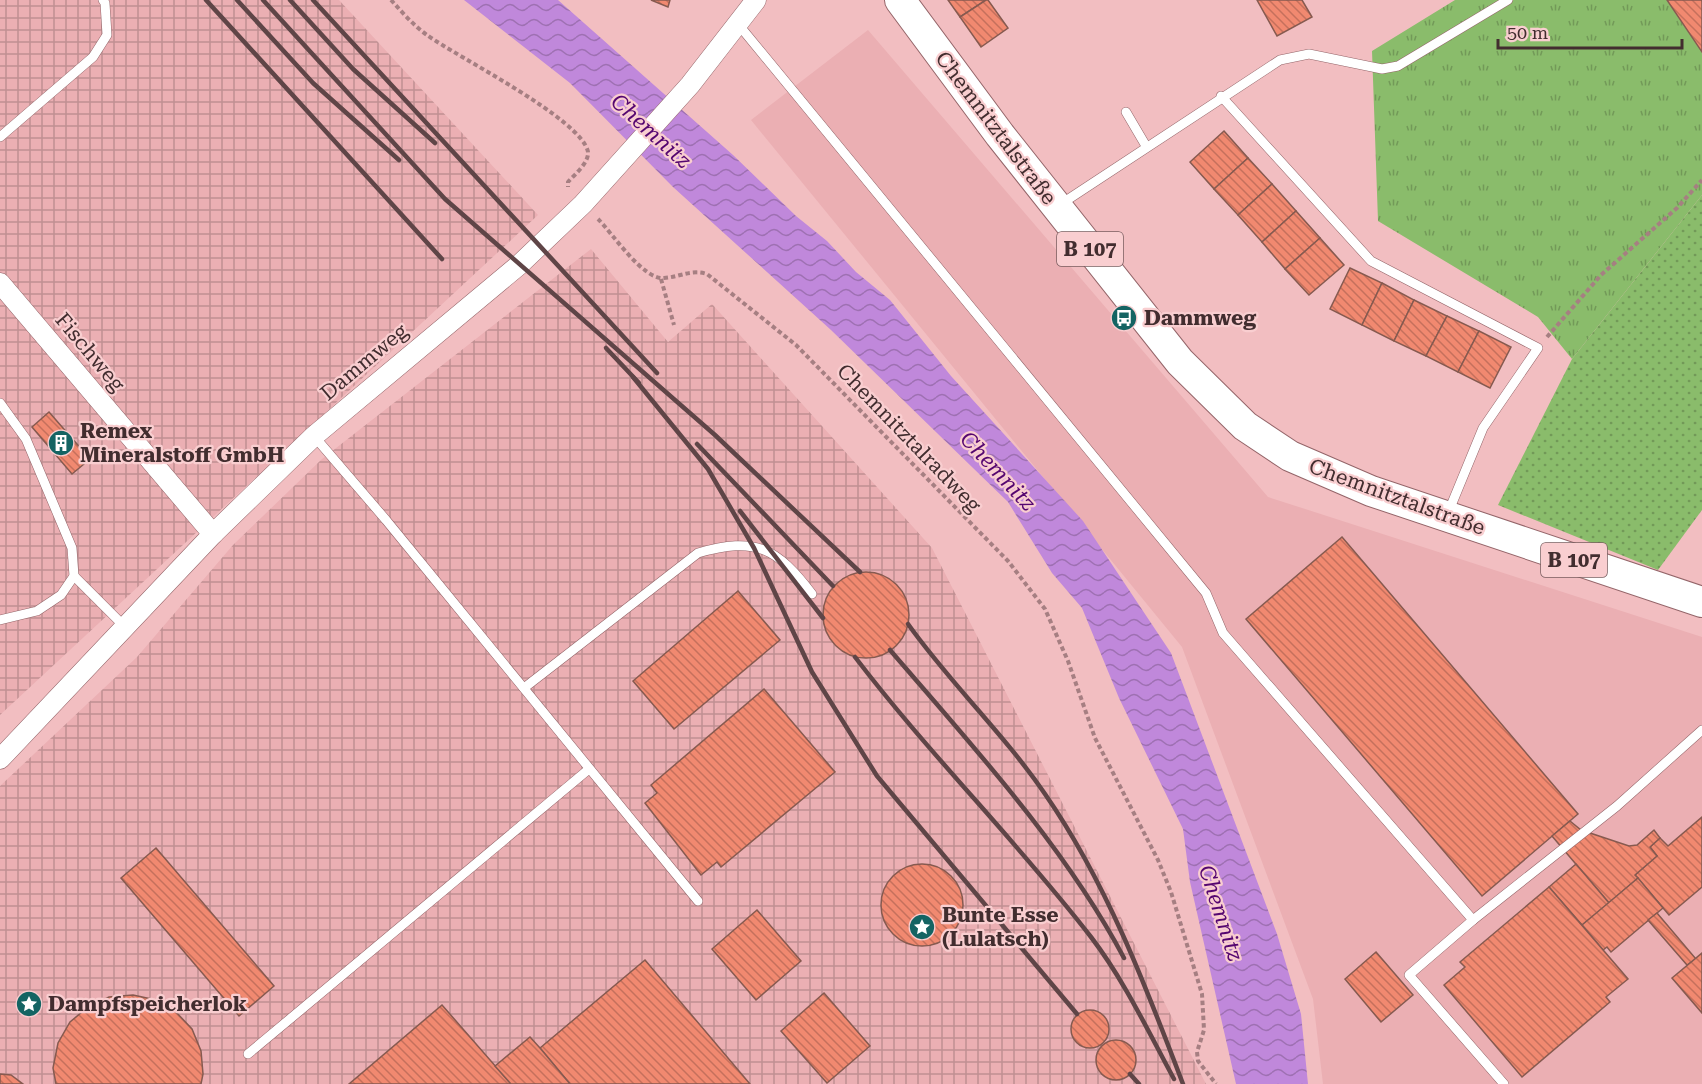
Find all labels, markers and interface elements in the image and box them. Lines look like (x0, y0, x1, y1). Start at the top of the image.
scale bar (1498, 12, 1682, 50)
text: 50 m (1507, 22, 1548, 43)
street label: Chemnitztalstraße (931, 47, 1061, 209)
water label: Chemnitz (606, 89, 696, 173)
road number: B 107 (1057, 232, 1123, 266)
bus stop icon: Dammweg (1109, 303, 1139, 333)
place label: Dammweg (1144, 306, 1256, 330)
street label: Fischweg (50, 308, 130, 396)
street label: Dammweg (316, 319, 412, 405)
street label: Chemnitztalradweg (832, 359, 986, 517)
place label: Remex Mineralstoff GmbH (80, 419, 284, 467)
water label: Chemnitz (955, 426, 1041, 516)
building icon: Remex Mineralstoff GmbH (46, 428, 76, 458)
street label: Chemnitztalstraße (1306, 454, 1488, 540)
road number: B 107 (1541, 543, 1607, 577)
water label: Chemnitz (1194, 862, 1248, 964)
place label: Bunte Esse (Lulatsch) (942, 903, 1059, 951)
place icon: Bunte Esse (Lulatsch) (907, 912, 937, 942)
place icon: Dampfspeicherlok (14, 989, 44, 1019)
place label: Dampfspeicherlok (48, 992, 248, 1016)

